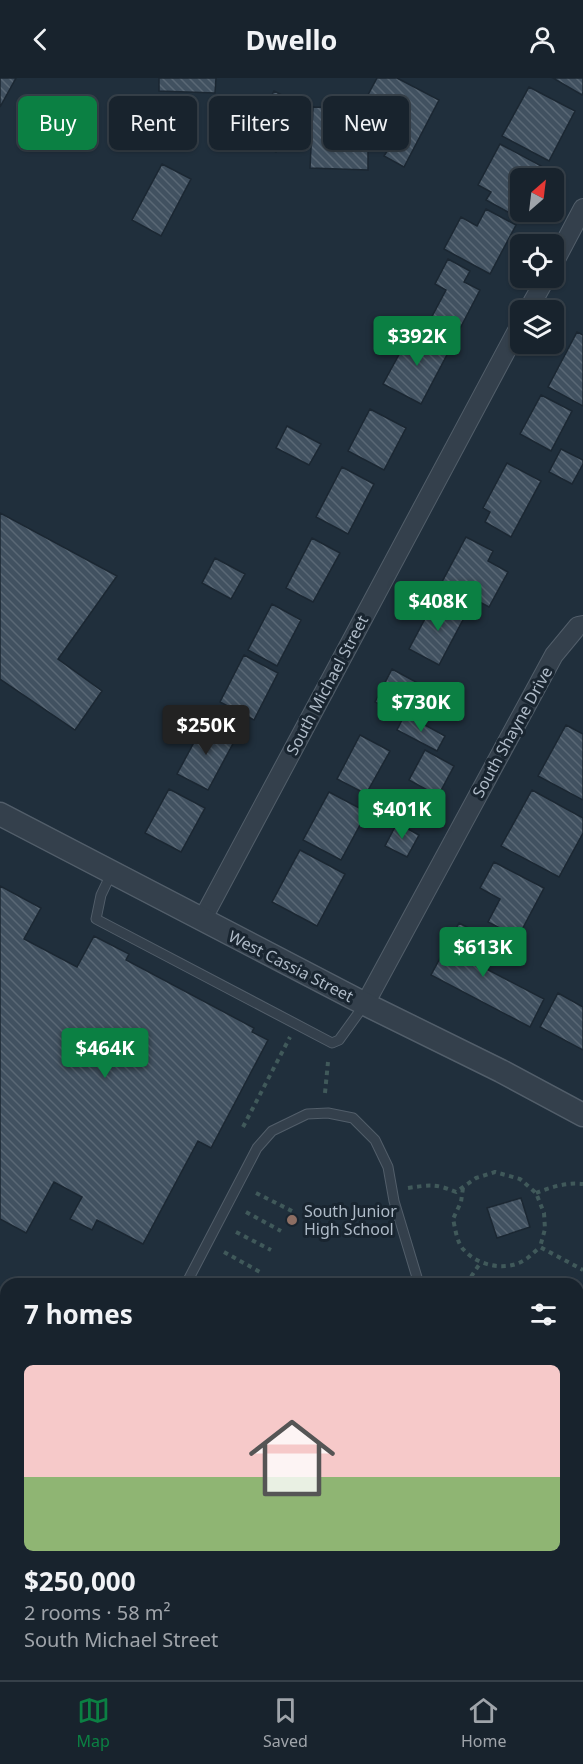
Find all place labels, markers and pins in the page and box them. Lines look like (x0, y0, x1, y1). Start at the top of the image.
pin: $392K (375, 316, 459, 367)
pin: $408K (396, 581, 480, 632)
pin: $730K (379, 682, 463, 733)
pin: $250K (164, 705, 248, 756)
pin: $401K (360, 789, 444, 840)
pin: $613K (441, 927, 525, 978)
pin: $464K (63, 1028, 147, 1079)
place label: South Junior High School (304, 1200, 397, 1240)
marker: South Junior High School (285, 1213, 299, 1227)

